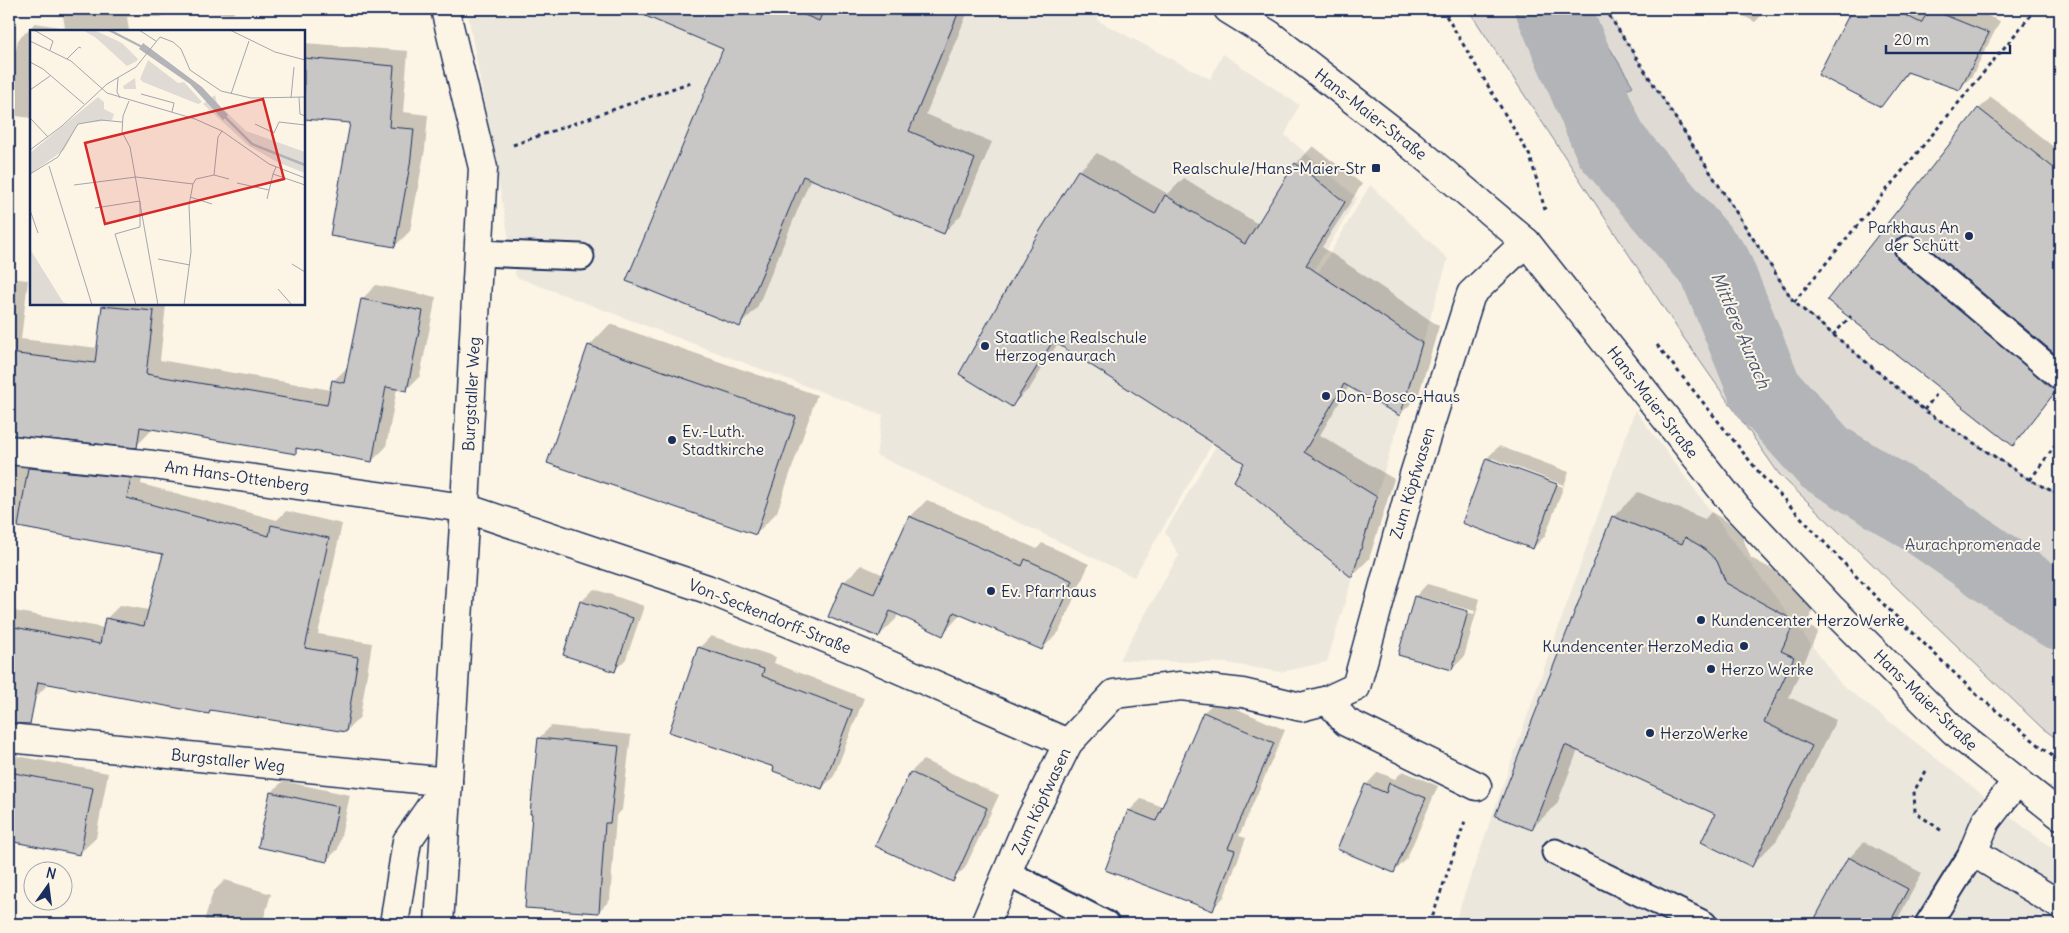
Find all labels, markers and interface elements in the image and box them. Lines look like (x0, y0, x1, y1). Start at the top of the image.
scale bar (1886, 22, 2010, 54)
inset map (30, 30, 305, 305)
text: 20 m (1894, 30, 1929, 49)
street label: Hans-Maier-Straße (1311, 64, 1431, 164)
place label: Realschule/Hans-Maier-Str (1172, 158, 1366, 178)
marker: Realschule/Hans-Maier-Str (1370, 162, 1382, 174)
place label: Parkhaus An der Schütt (1868, 217, 1960, 255)
marker: Parkhaus An der Schütt (1963, 230, 1975, 242)
water label: Mittlere Aurach (1706, 268, 1776, 392)
place label: Staatliche Realschule Herzogenaurach (995, 327, 1147, 365)
street label: Burgstaller Weg (458, 336, 484, 452)
marker: Staatliche Realschule Herzogenaurach (979, 340, 991, 352)
street label: Hans-Maier-Straße (1603, 342, 1703, 462)
place label: Don-Bosco-Haus (1336, 386, 1460, 406)
marker: Don-Bosco-Haus (1320, 390, 1332, 402)
place label: Ev.-Luth. Stadtkirche (682, 421, 764, 459)
street label: Zum Köpfwasen (1386, 425, 1438, 541)
marker: Ev.-Luth. Stadtkirche (666, 434, 678, 446)
street label: Am Hans-Ottenberg (164, 456, 310, 496)
park label: Aurachpromenade (1905, 534, 2041, 554)
street label: Von-Seckendorff-Straße (686, 574, 854, 658)
place label: Ev. Pfarrhaus (1001, 581, 1096, 601)
marker: Ev. Pfarrhaus (985, 585, 997, 597)
place label: Kundencenter HerzoWerke (1711, 610, 1905, 630)
marker: Kundencenter HerzoWerke (1695, 614, 1707, 626)
place label: Kundencenter HerzoMedia (1542, 636, 1734, 656)
marker: Kundencenter HerzoMedia (1738, 640, 1750, 652)
street label: Hans-Maier-Straße (1870, 645, 1982, 755)
place label: Herzo Werke (1721, 659, 1814, 679)
marker: Herzo Werke (1705, 663, 1717, 675)
place label: HerzoWerke (1660, 723, 1748, 743)
marker: HerzoWerke (1644, 727, 1656, 739)
street label: Burgstaller Weg (170, 744, 286, 776)
street label: Zum Köpfwasen (1007, 744, 1075, 858)
north arrow (22, 860, 72, 910)
text: N (44, 863, 58, 883)

